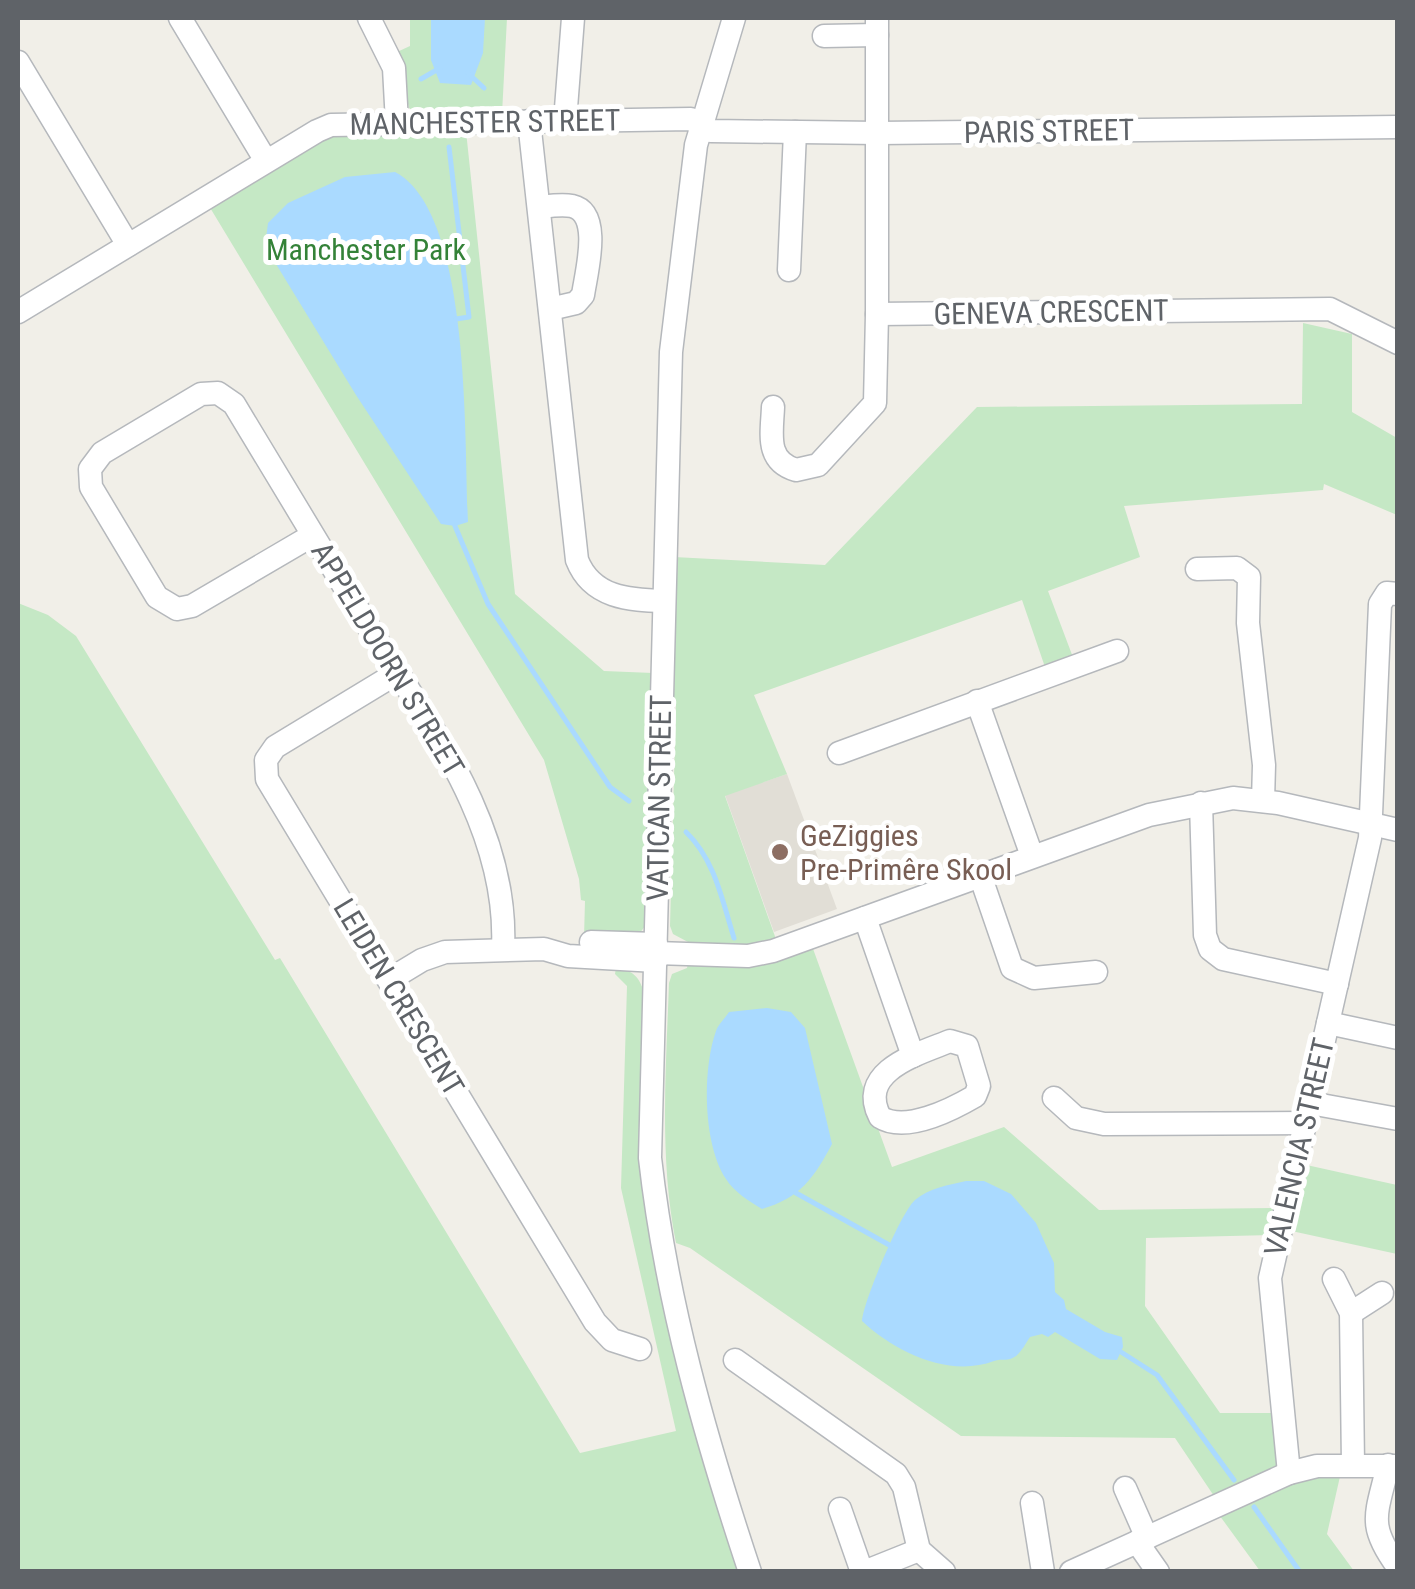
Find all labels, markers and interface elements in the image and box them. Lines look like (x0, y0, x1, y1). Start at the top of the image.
street label: MANCHESTER STREET (349, 102, 621, 142)
street label: PARIS STREET (963, 112, 1135, 150)
park label: Manchester Park (266, 232, 467, 267)
street label: GENEVA CRESCENT (933, 292, 1169, 332)
street label: APPELDOORN STREET (304, 535, 472, 783)
street label: VATICAN STREET (640, 694, 678, 902)
place label: GeZiggies Pre-Primêre Skool (800, 818, 1012, 887)
marker: GeZiggies Pre-Primêre Skool (769, 841, 791, 863)
street label: LEIDEN CRESCENT (326, 892, 472, 1102)
street label: VALENCIA STREET (1257, 1035, 1341, 1259)

